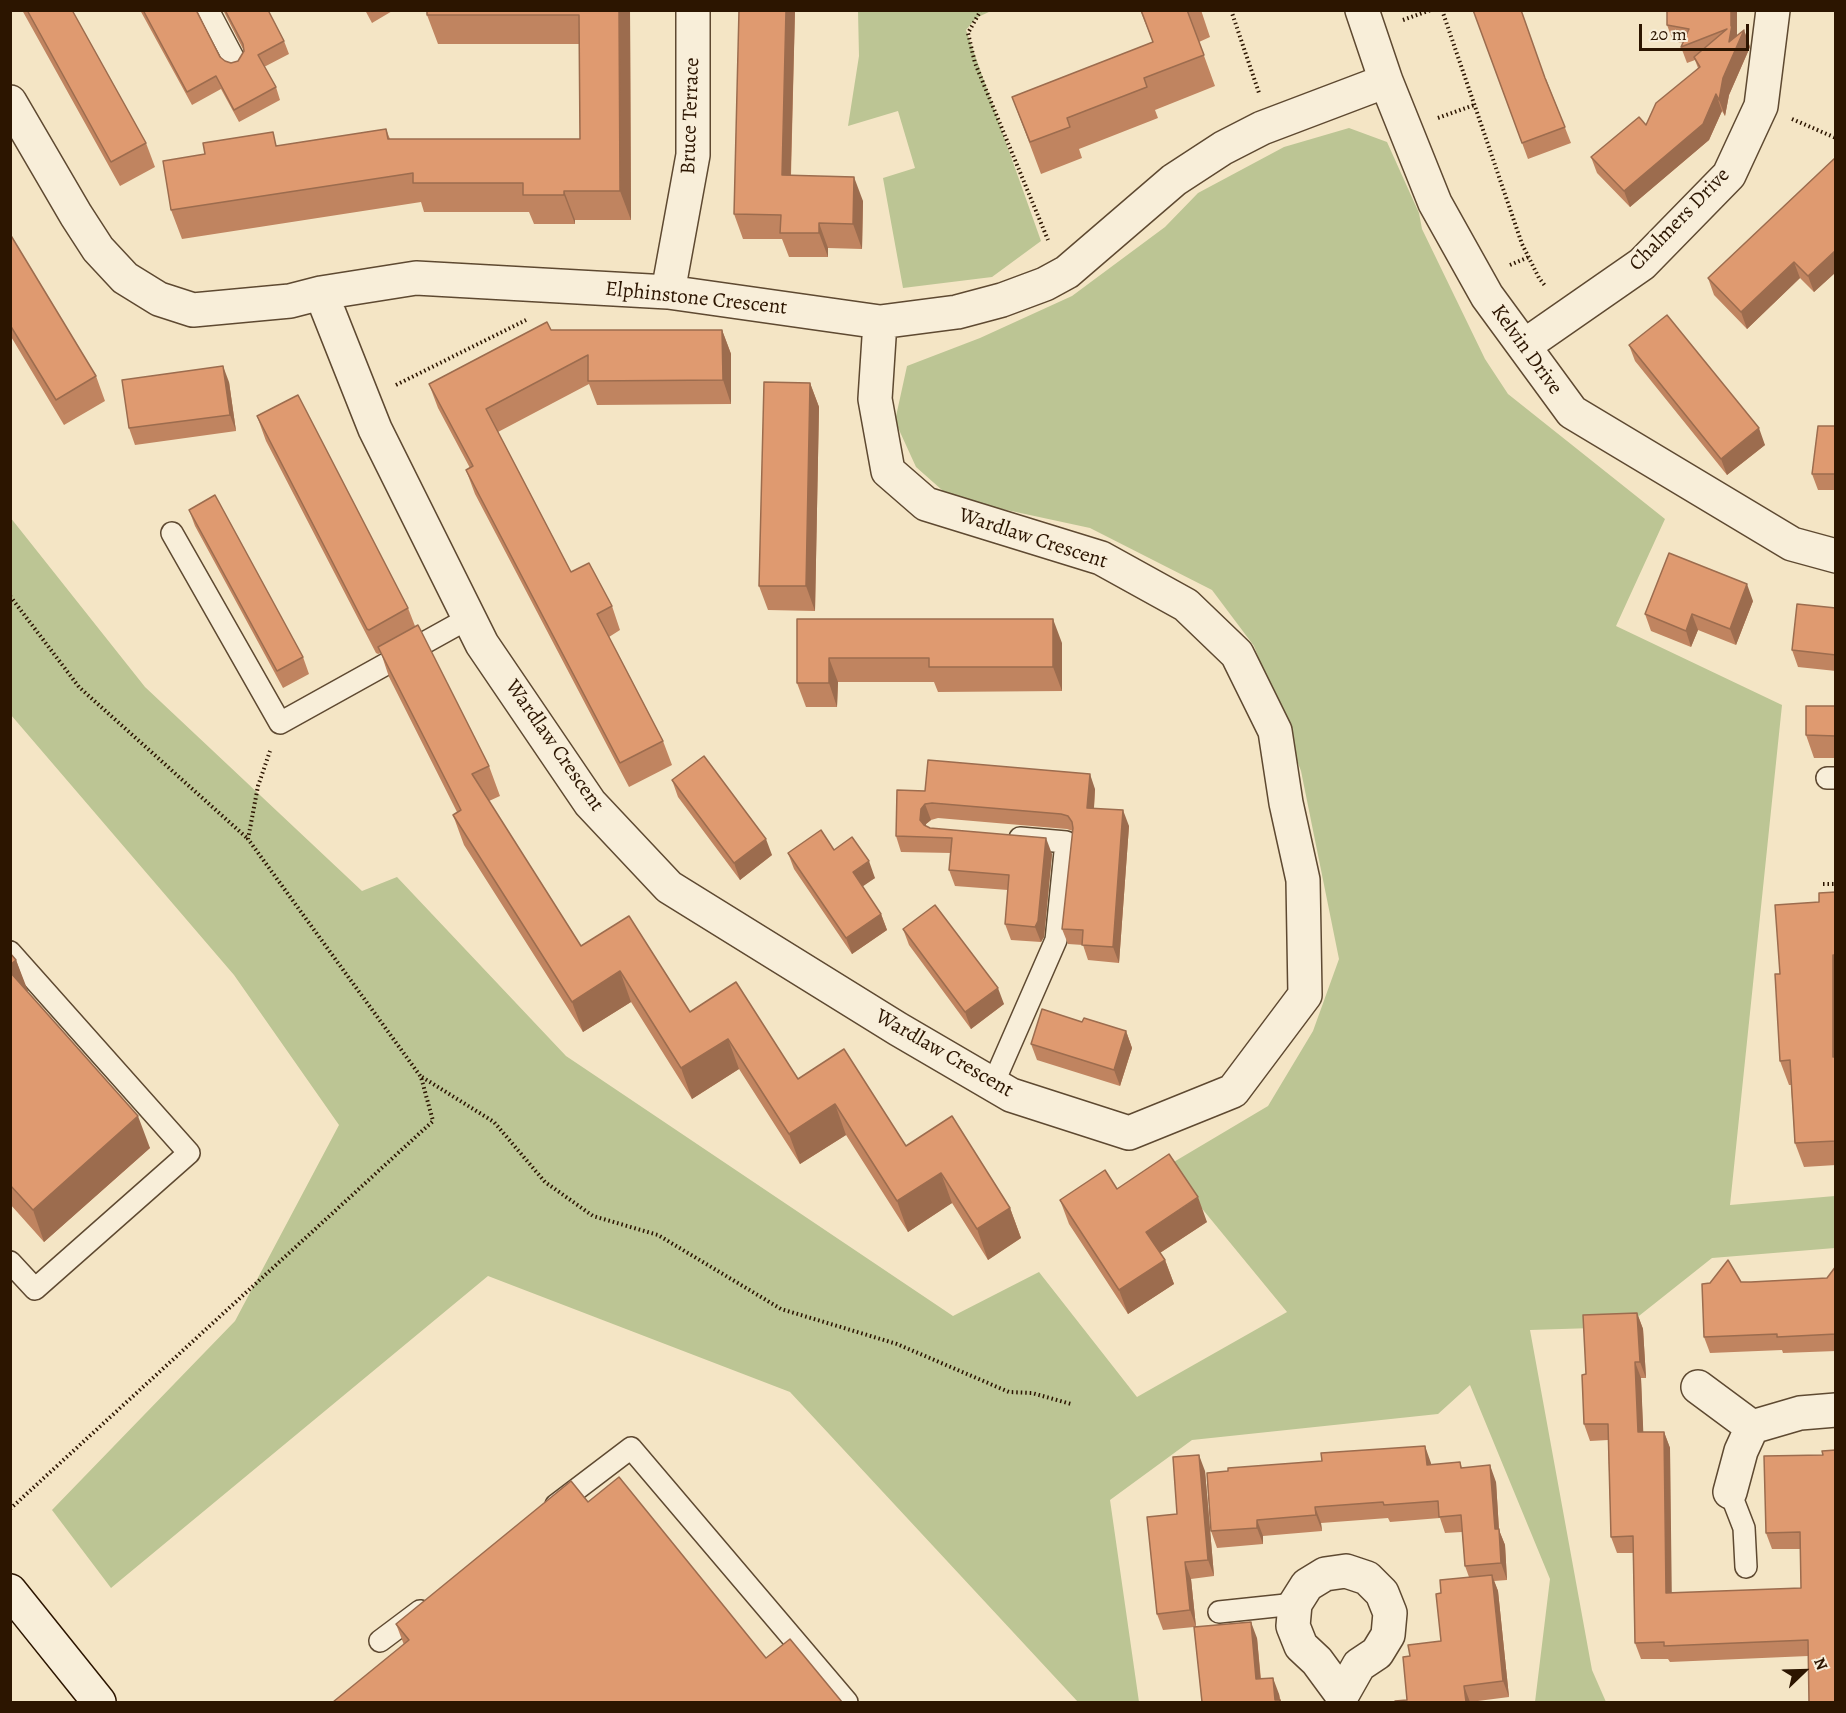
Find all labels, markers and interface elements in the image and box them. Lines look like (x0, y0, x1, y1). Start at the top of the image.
scale bar (1642, 12, 1752, 50)
text: 20 m (1650, 22, 1687, 46)
street label: Bruce Terrace (676, 57, 706, 175)
street label: Chalmers Drive (1624, 163, 1736, 277)
street label: Elphinstone Crescent (604, 277, 788, 321)
street label: Kelvin Drive (1485, 300, 1567, 400)
street label: Wardlaw Crescent (955, 503, 1111, 575)
street label: Wardlaw Crescent (499, 675, 609, 817)
street label: Wardlaw Crescent (871, 1004, 1017, 1104)
north arrow (1774, 1641, 1834, 1701)
text: N (1808, 1654, 1833, 1674)

